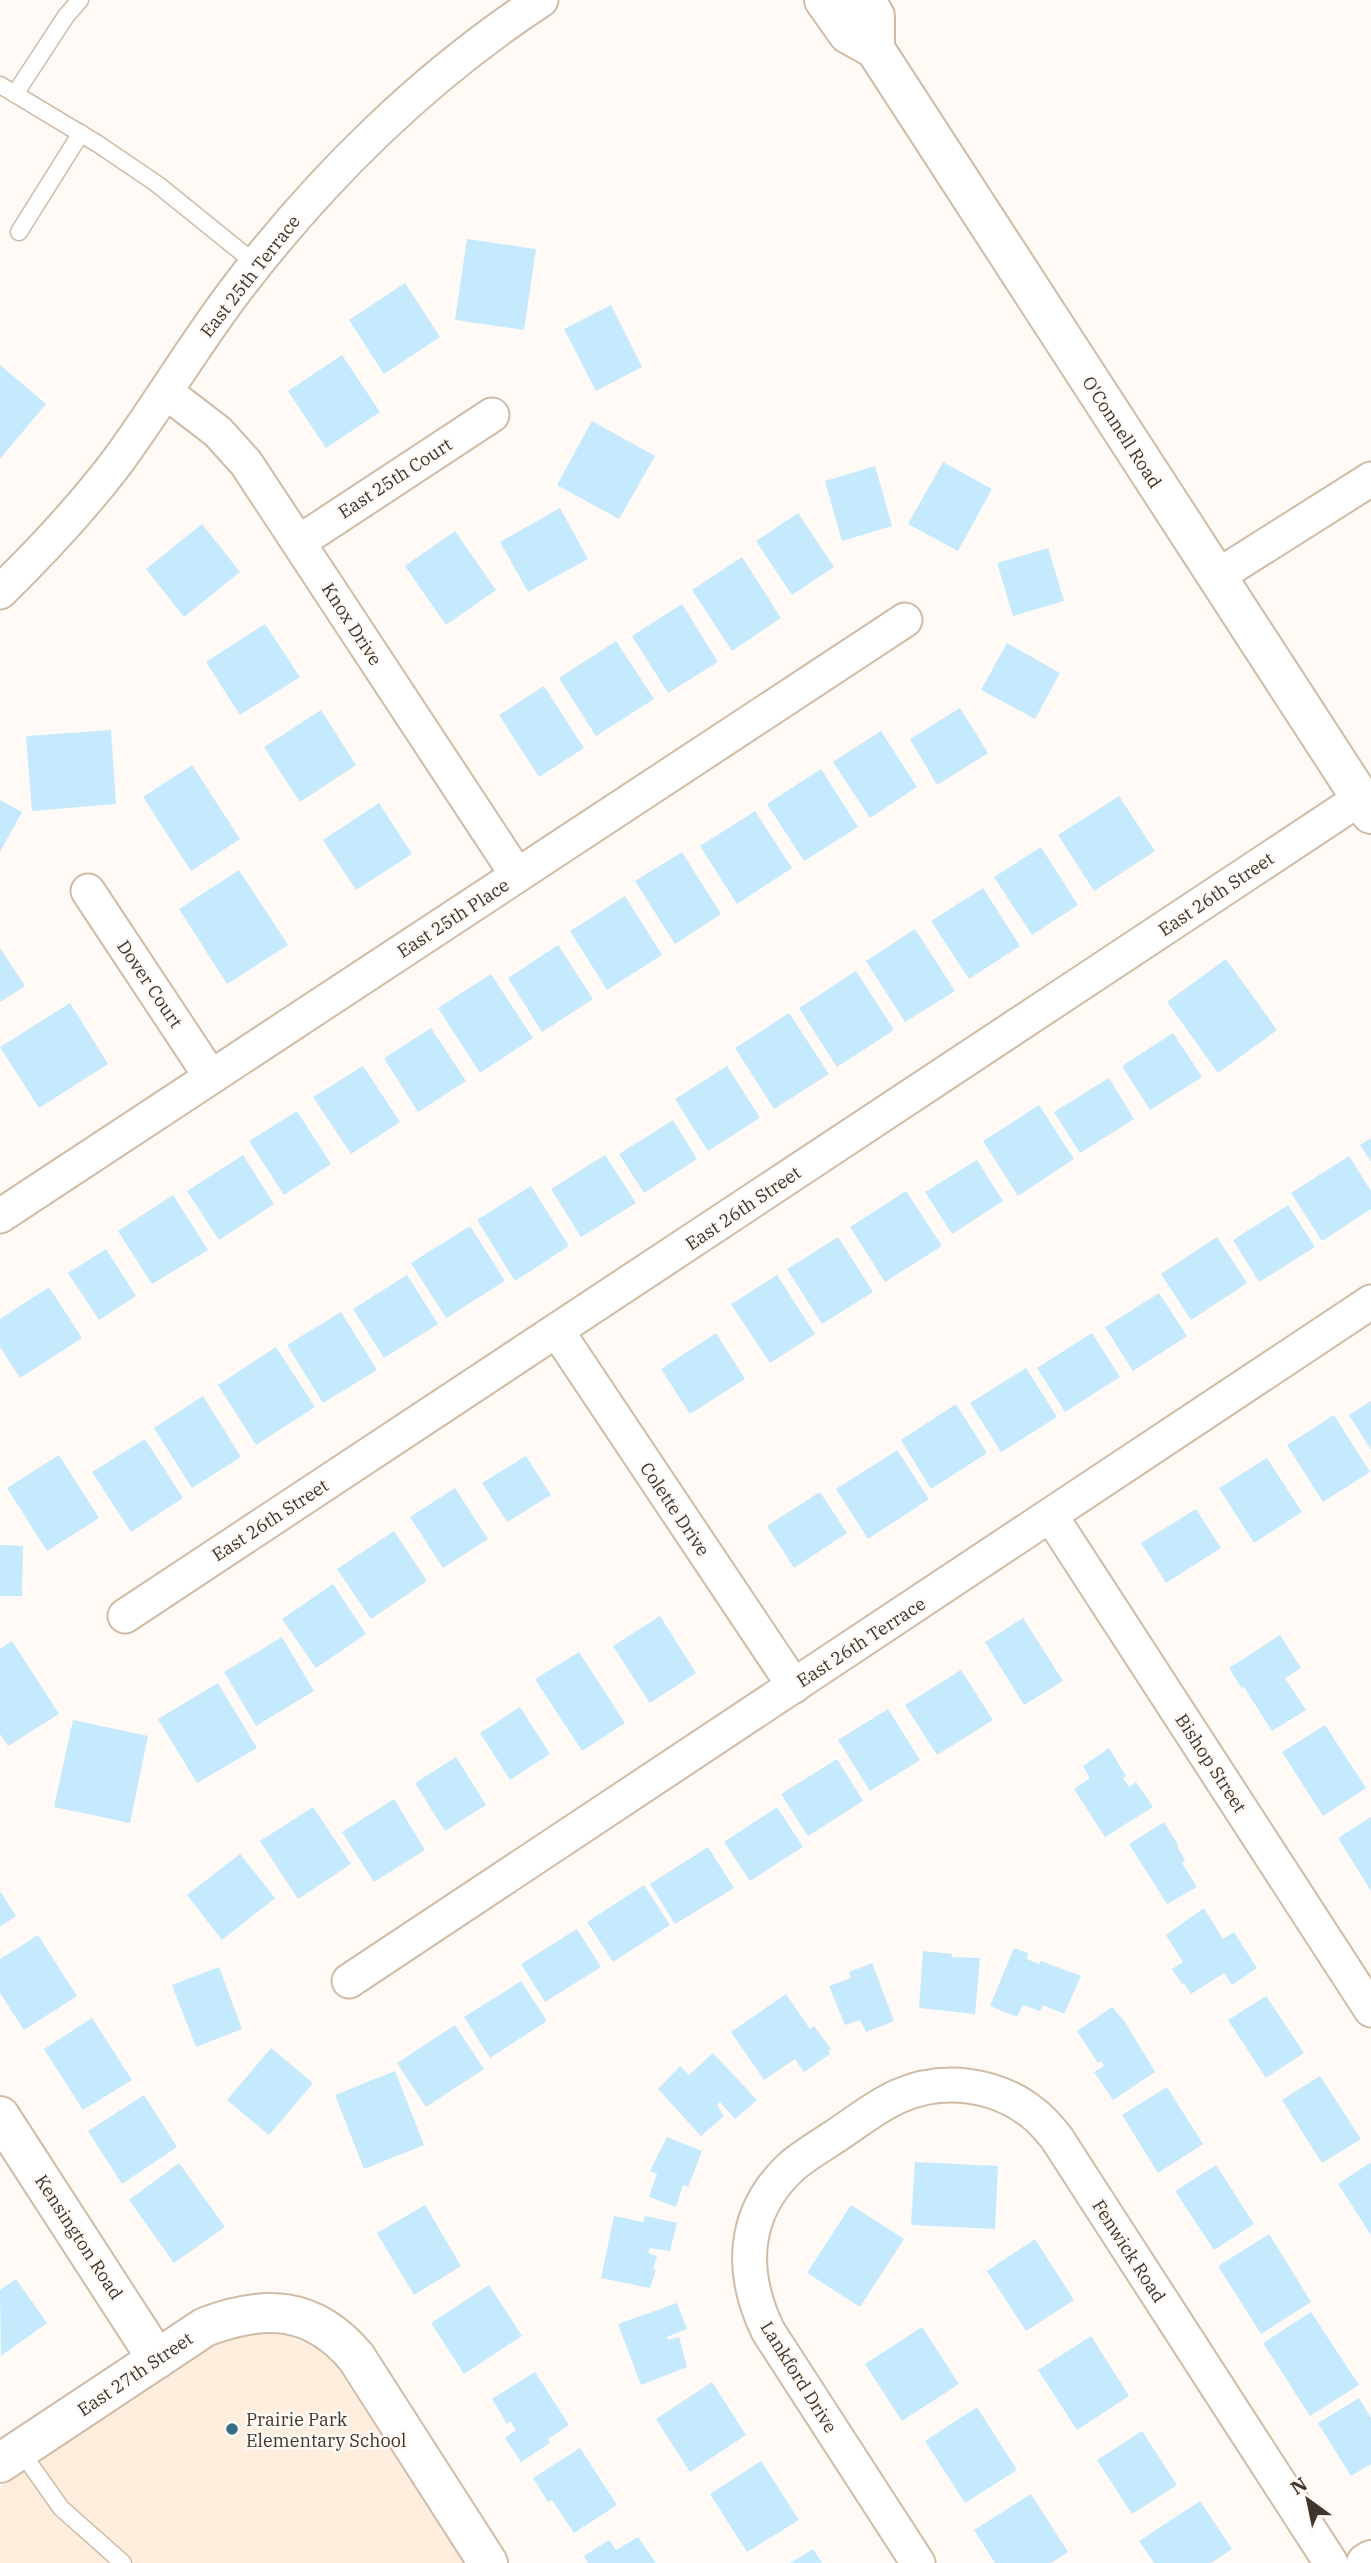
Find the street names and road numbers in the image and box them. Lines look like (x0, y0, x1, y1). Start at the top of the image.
street label: East 25th Terrace (195, 210, 305, 342)
street label: O'Connell Road (1077, 372, 1167, 492)
street label: East 25th Court (334, 433, 456, 523)
street label: Knox Drive (317, 578, 387, 670)
street label: East 26th Street (1154, 847, 1278, 941)
street label: East 25th Place (393, 873, 513, 963)
street label: Dover Court (112, 936, 188, 1032)
street label: East 26th Street (681, 1161, 805, 1255)
street label: Colette Drive (635, 1458, 715, 1560)
street label: East 26th Street (207, 1474, 333, 1566)
street label: East 26th Terrace (792, 1592, 930, 1692)
street label: Bishop Street (1170, 1709, 1252, 1817)
street label: Kensington Road (30, 2170, 128, 2304)
street label: Fenwick Road (1087, 2195, 1171, 2307)
street label: Lankford Drive (756, 2317, 842, 2437)
street label: East 27th Street (73, 2327, 197, 2421)

